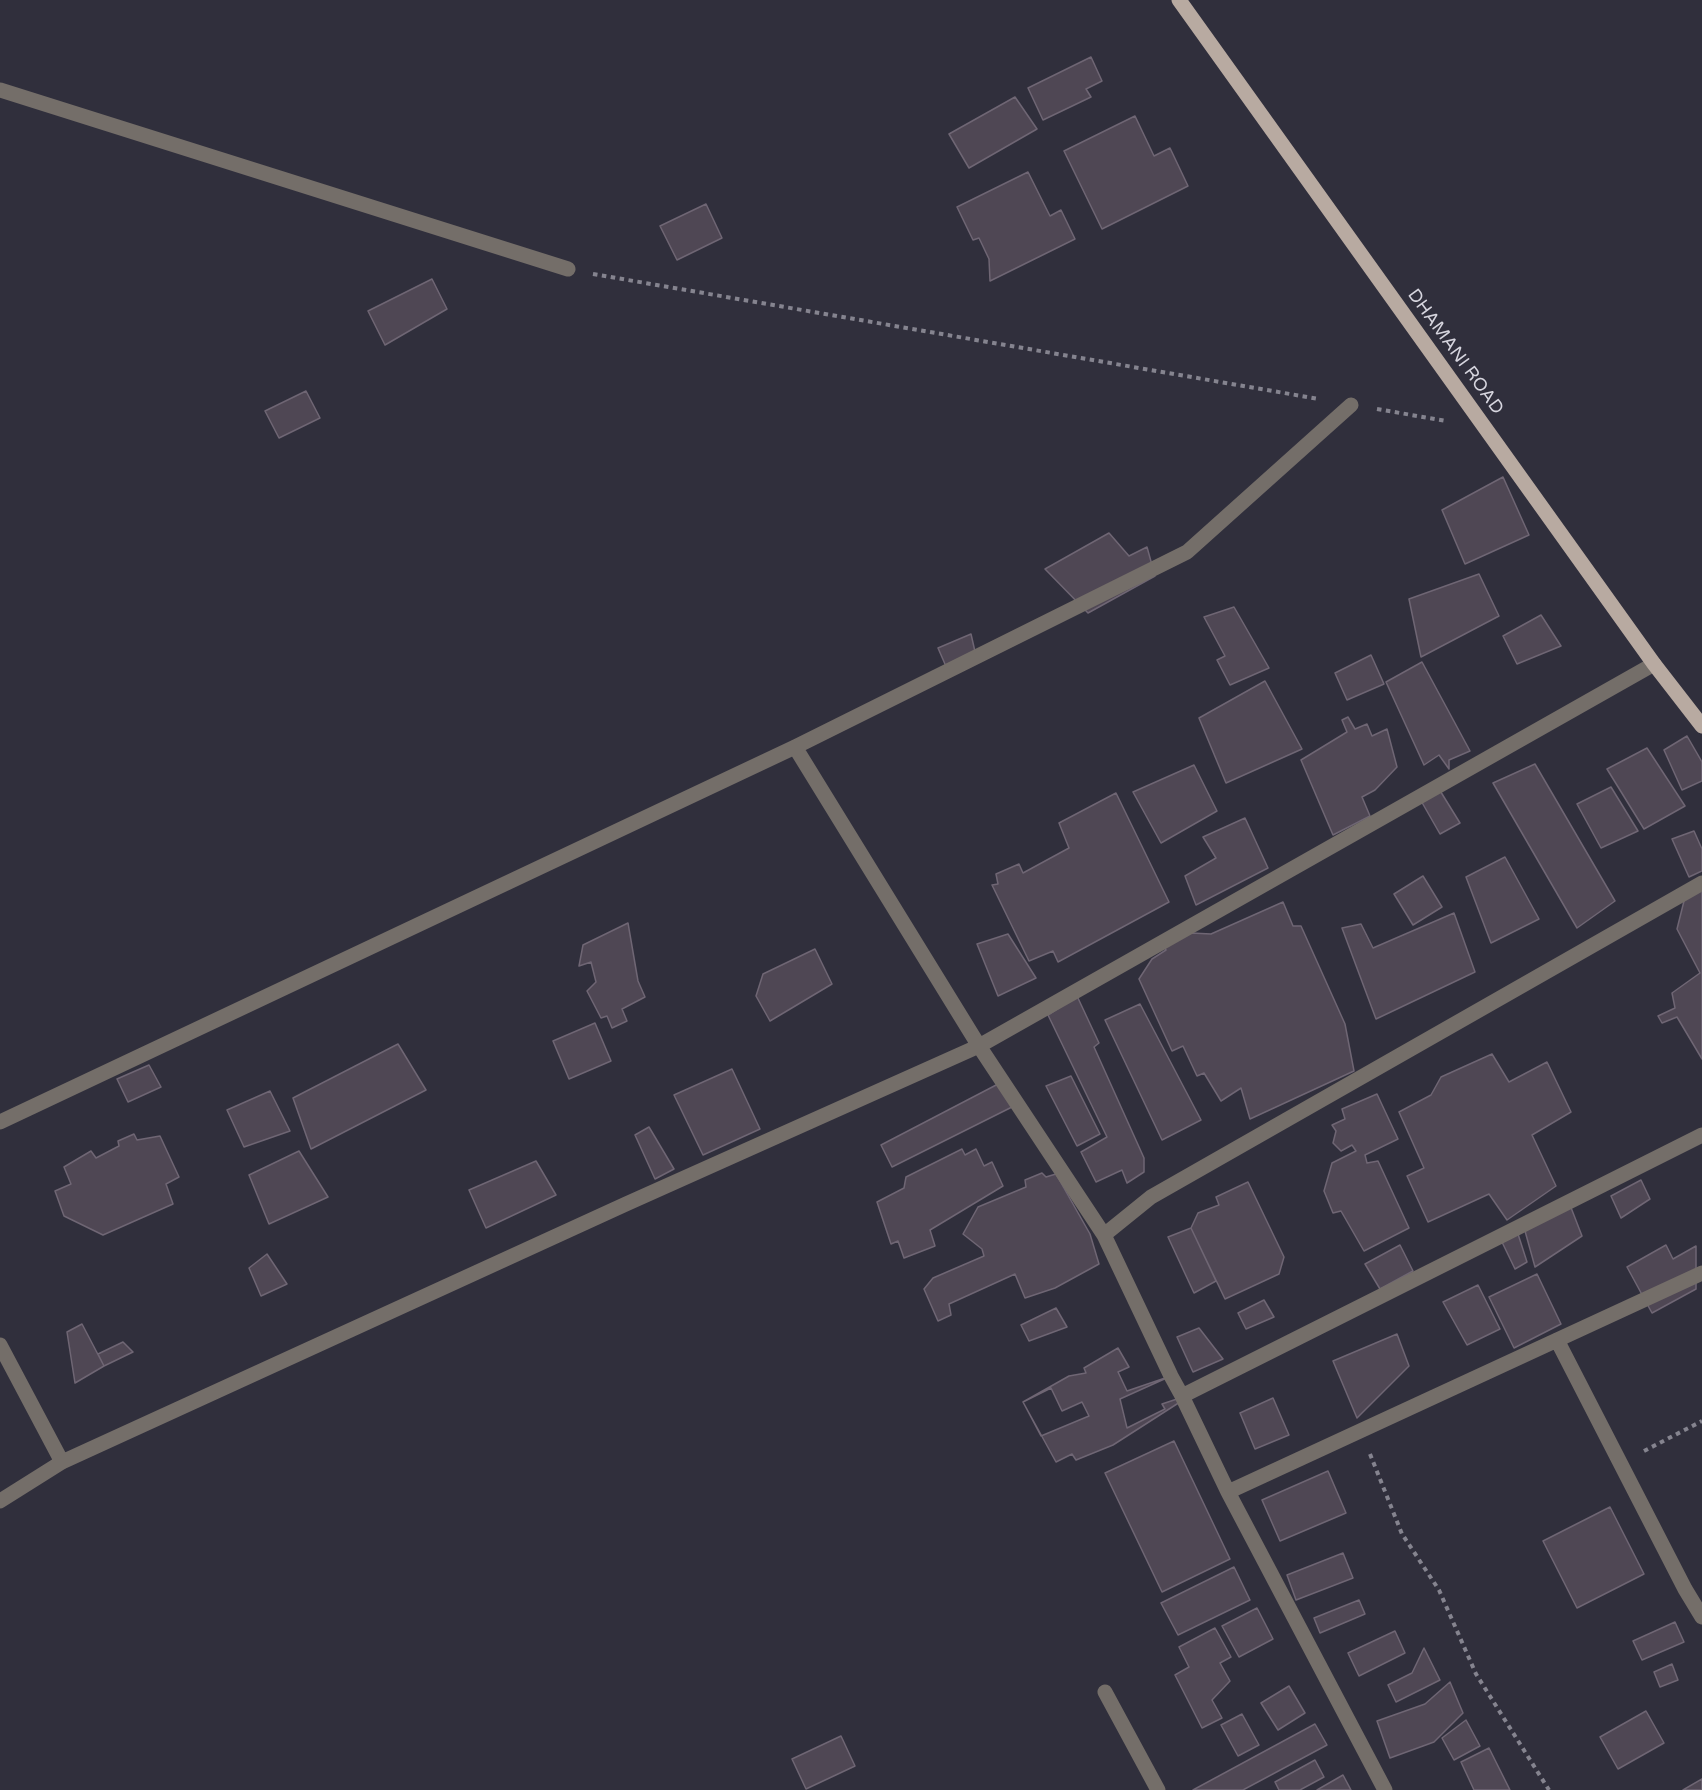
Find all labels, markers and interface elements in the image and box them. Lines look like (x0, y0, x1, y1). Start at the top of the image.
street label: DHAMANI ROAD (1402, 285, 1508, 419)

